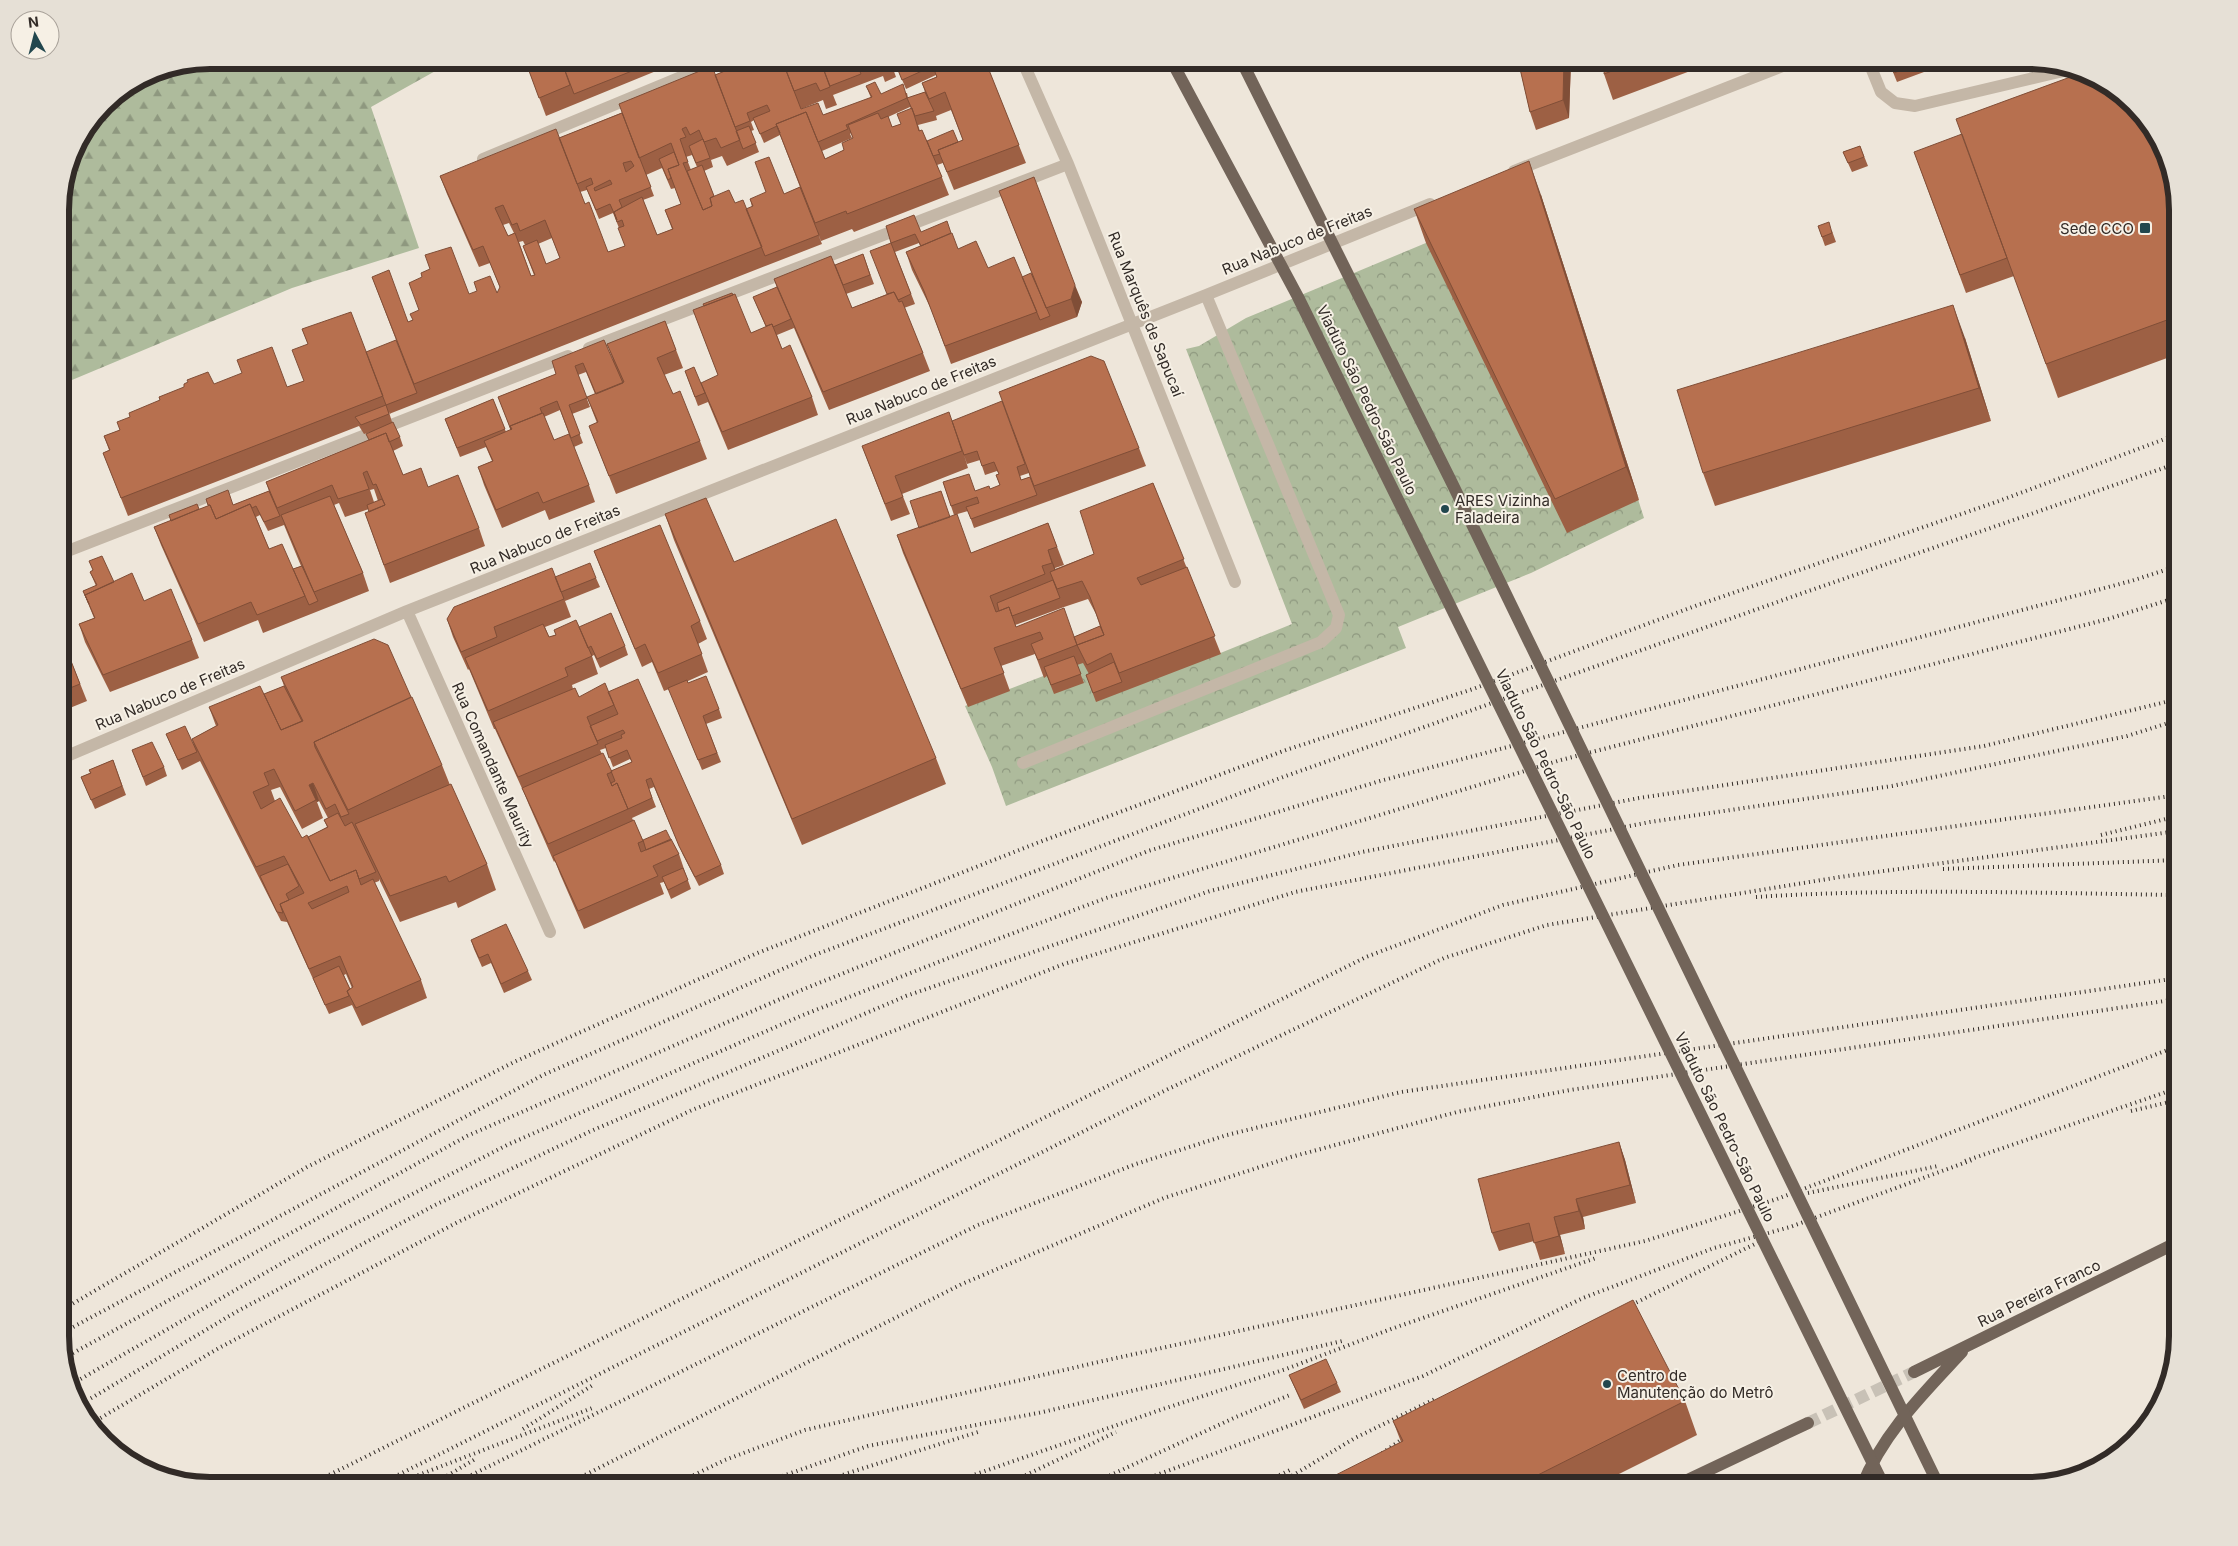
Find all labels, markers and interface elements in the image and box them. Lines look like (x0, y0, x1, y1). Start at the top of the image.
north arrow (10, 10, 60, 60)
text: N (27, 13, 40, 31)
street label: Rua Nabuco de Freitas (1219, 201, 1375, 279)
place label: Sede CCO (2060, 219, 2134, 238)
marker: Sede CCO (2138, 221, 2152, 235)
street label: Rua Marquês de Sapucaí (1104, 229, 1188, 400)
street label: Viaduto São Pedro-São Paulo (1313, 302, 1421, 498)
street label: Rua Nabuco de Freitas (843, 351, 999, 429)
place label: ARES Vizinha Faladeira (1455, 491, 1550, 527)
street label: Rua Nabuco de Freitas (467, 500, 623, 578)
marker: ARES Vizinha Faladeira (1439, 503, 1451, 515)
street label: Rua Nabuco de Freitas (92, 654, 248, 734)
street label: Viaduto São Pedro-São Paulo (1492, 666, 1600, 862)
street label: Rua Comandante Maurity (448, 679, 538, 851)
street label: Viaduto São Pedro-São Paulo (1671, 1029, 1779, 1225)
street label: Rua Pereira Franco (1974, 1255, 2104, 1331)
place label: Centro de Manutenção do Metrô (1617, 1366, 1773, 1402)
marker: Centro de Manutenção do Metrô (1601, 1378, 1613, 1390)

